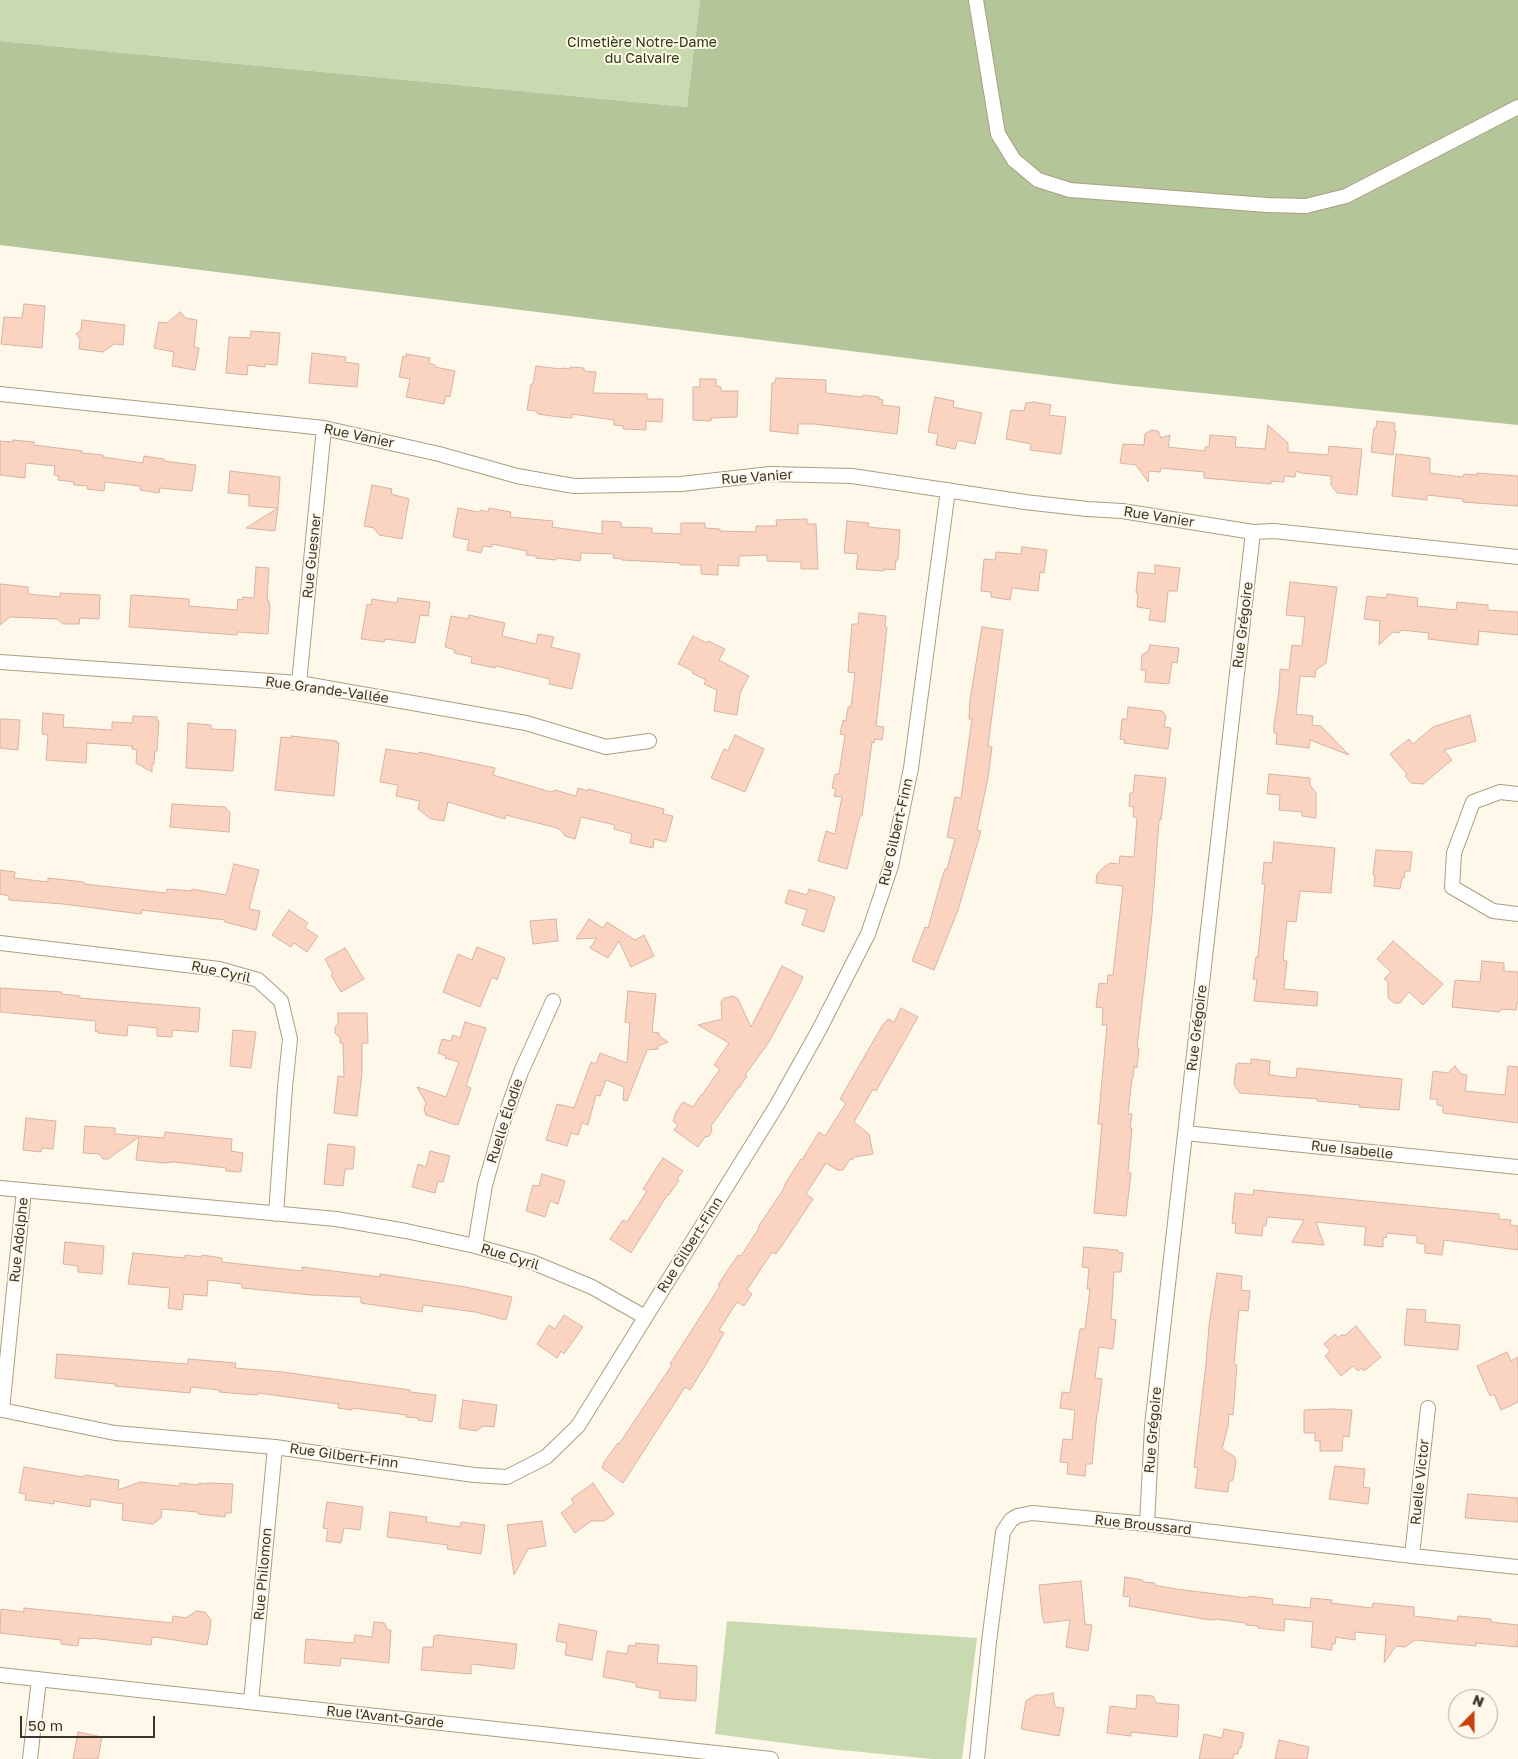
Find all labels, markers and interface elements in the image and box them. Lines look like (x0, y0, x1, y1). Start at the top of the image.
park label: Cimetière Notre-Dame du Calvaire (567, 35, 717, 68)
street label: Rue Vanier (322, 420, 396, 452)
street label: Rue Vanier (721, 466, 793, 488)
street label: Rue Vanier (1122, 503, 1196, 531)
street label: Rue Guesner (299, 513, 325, 599)
street label: Rue Grégoire (1229, 581, 1257, 669)
street label: Rue Grande-Vallée (264, 673, 390, 707)
street label: Rue Gilbert-Finn (875, 777, 917, 887)
street label: Rue Cyril (190, 958, 252, 986)
street label: Rue Grégoire (1183, 984, 1211, 1072)
street label: Ruelle Élodie (483, 1077, 527, 1165)
street label: Rue Isabelle (1310, 1137, 1394, 1163)
street label: Rue Gilbert-Finn (654, 1194, 726, 1296)
street label: Rue Adolphe (6, 1197, 32, 1283)
street label: Rue Cyril (479, 1240, 541, 1274)
street label: Rue Grégoire (1141, 1386, 1165, 1474)
street label: Ruelle Victor (1407, 1438, 1433, 1526)
street label: Rue Gilbert-Finn (288, 1440, 400, 1472)
street label: Rue Broussard (1094, 1512, 1192, 1538)
street label: Rue Philomon (251, 1527, 275, 1621)
north arrow (1448, 1689, 1498, 1739)
text: N (1470, 1691, 1487, 1710)
street label: Rue l'Avant-Garde (325, 1702, 445, 1732)
scale bar (22, 1706, 158, 1738)
text: 50 m (28, 1716, 63, 1734)

